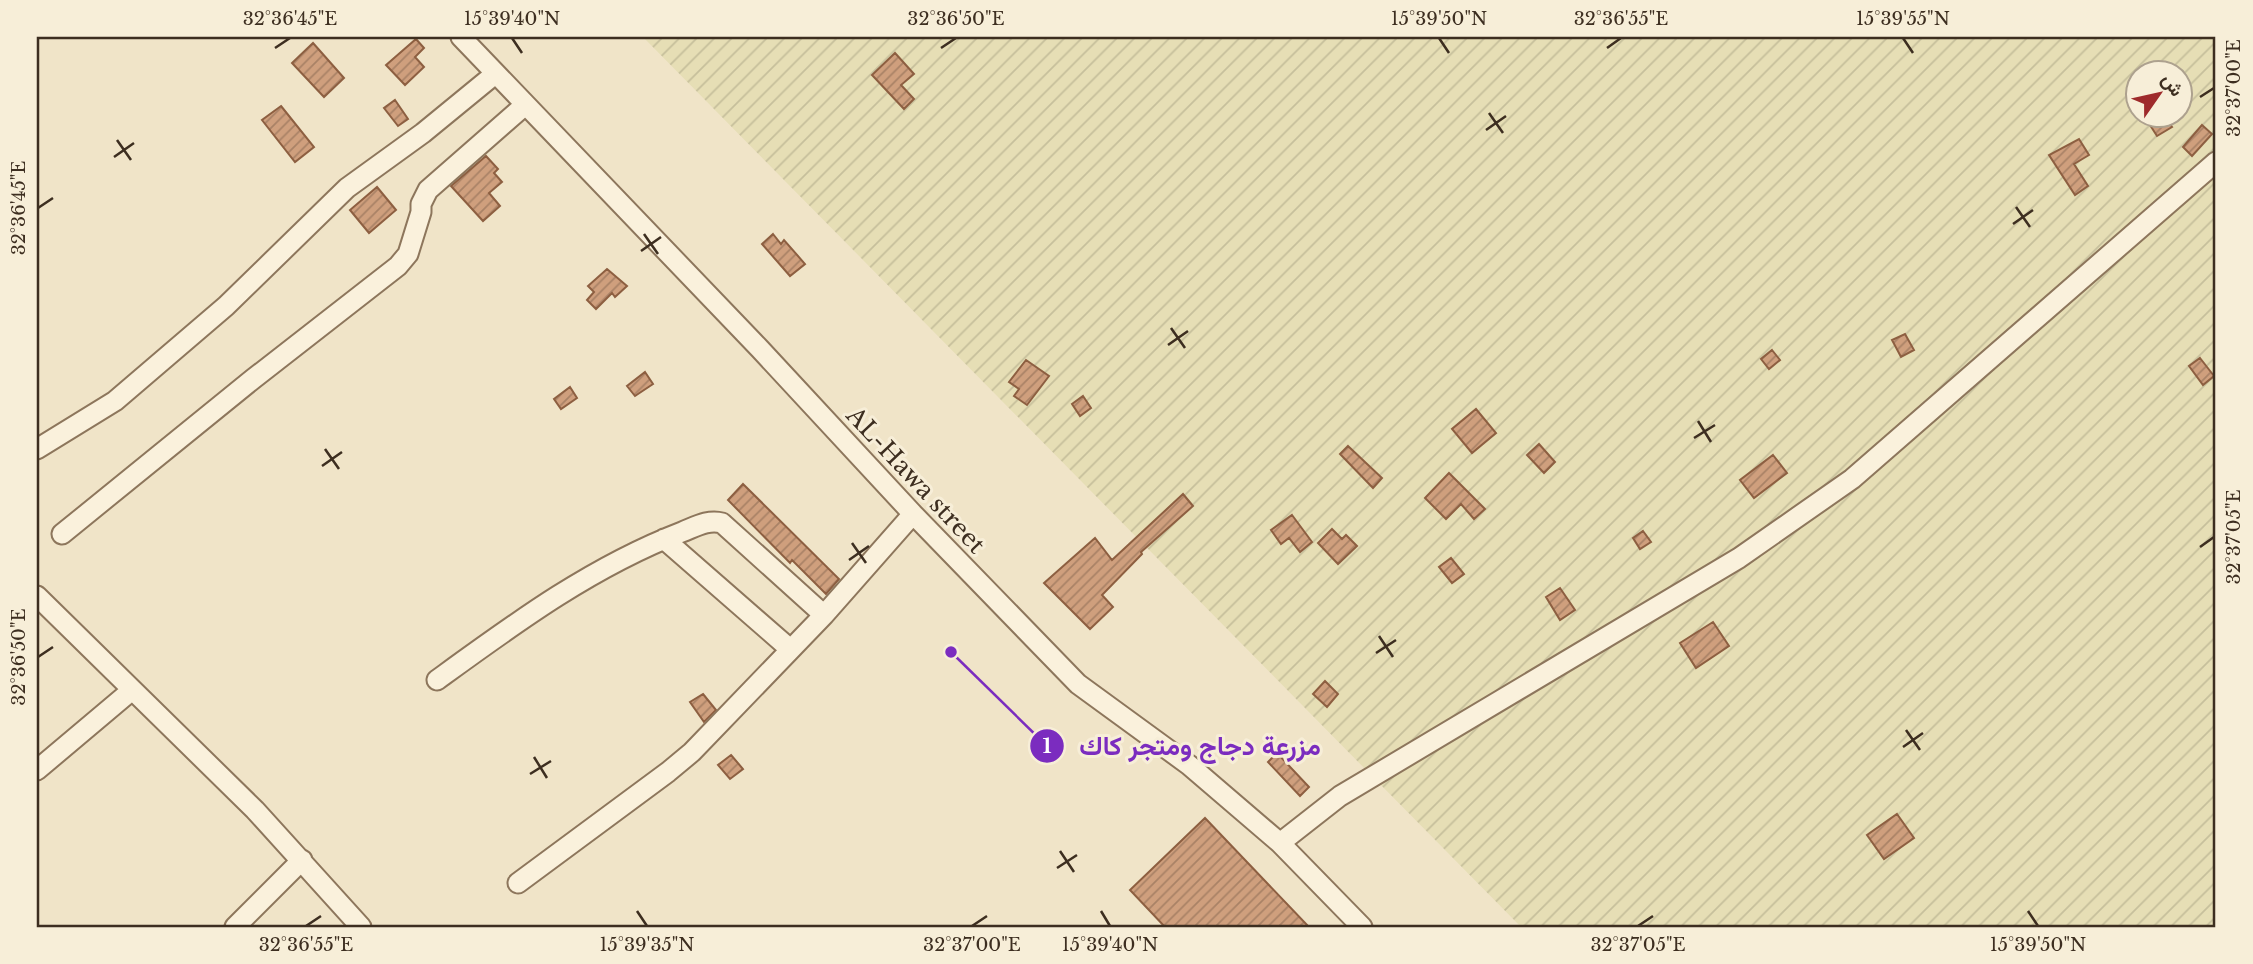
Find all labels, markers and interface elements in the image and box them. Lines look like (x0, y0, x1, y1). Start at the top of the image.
text: 32°36'45"E (243, 8, 337, 30)
text: 15°39'40"N (464, 8, 560, 30)
text: 32°36'50"E (907, 8, 1005, 30)
text: 15°39'50"N (1391, 8, 1487, 30)
text: 32°36'55"E (1574, 8, 1668, 30)
text: 15°39'55"N (1856, 8, 1950, 30)
text: 32°37'00"E (2223, 39, 2245, 137)
north arrow (2124, 60, 2194, 130)
text: ش (2157, 69, 2189, 101)
text: 32°36'45"E (8, 161, 30, 255)
street label: AL-Hawa street (840, 400, 991, 559)
text: 32°37'05"E (2223, 489, 2245, 585)
text: 32°36'50"E (8, 608, 30, 706)
callout: مزرعة دجاج ومتجر كاك (1030, 722, 1334, 769)
text: مزرعة دجاج ومتجر كاك (1079, 730, 1321, 764)
text: 1 (1042, 733, 1052, 759)
text: 32°36'55"E (259, 934, 353, 956)
text: 15°39'35"N (599, 934, 695, 956)
text: 32°37'00"E (923, 934, 1021, 956)
text: 15°39'40"N (1062, 934, 1158, 956)
text: 32°37'05"E (1590, 934, 1686, 956)
text: 15°39'50"N (1990, 934, 2086, 956)

